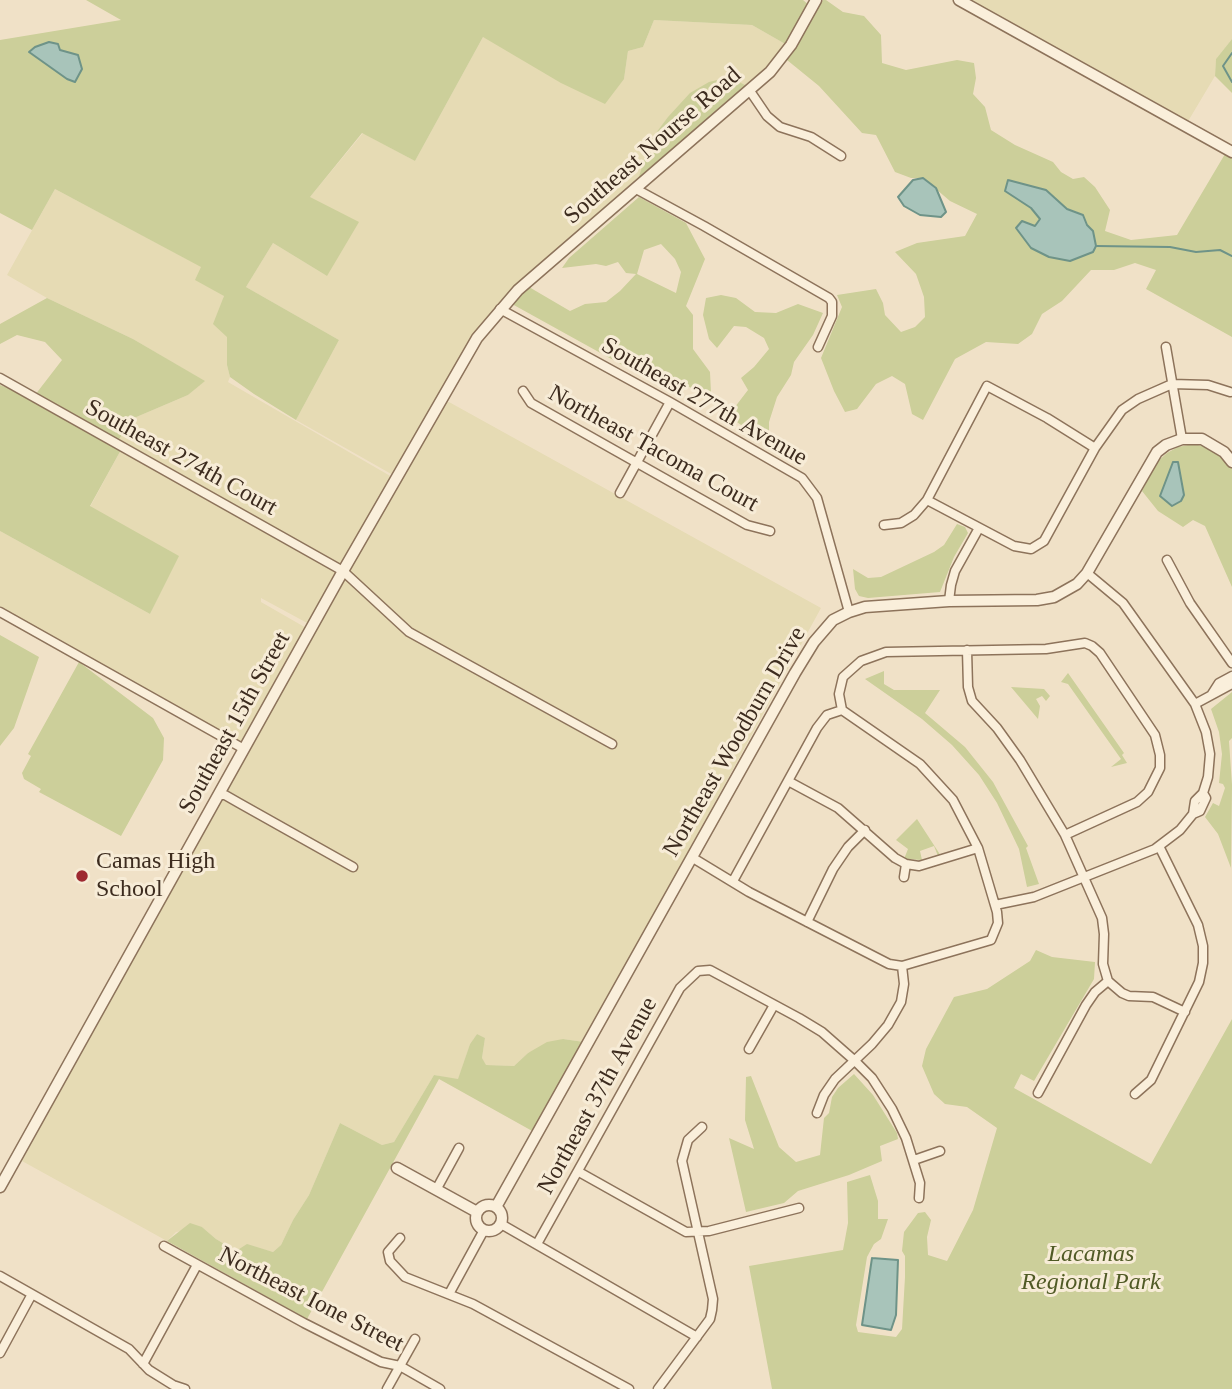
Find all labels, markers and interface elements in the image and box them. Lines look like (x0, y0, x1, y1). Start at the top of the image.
street label: Southeast Nourse Road (559, 61, 747, 231)
street label: Southeast 277th Avenue (596, 331, 812, 473)
street label: Northeast Tacoma Court (543, 379, 763, 519)
street label: Southeast 274th Court (80, 393, 282, 523)
street label: Northeast Woodburn Drive (657, 622, 813, 862)
street label: Southeast 15th Street (173, 627, 297, 819)
place label: Camas High School (96, 848, 215, 904)
marker: Camas High School (74, 868, 90, 884)
street label: Northeast 37th Avenue (532, 992, 664, 1200)
street label: Northeast Ione Street (214, 1241, 408, 1359)
park label: Lacamas Regional Park (1021, 1241, 1161, 1297)

